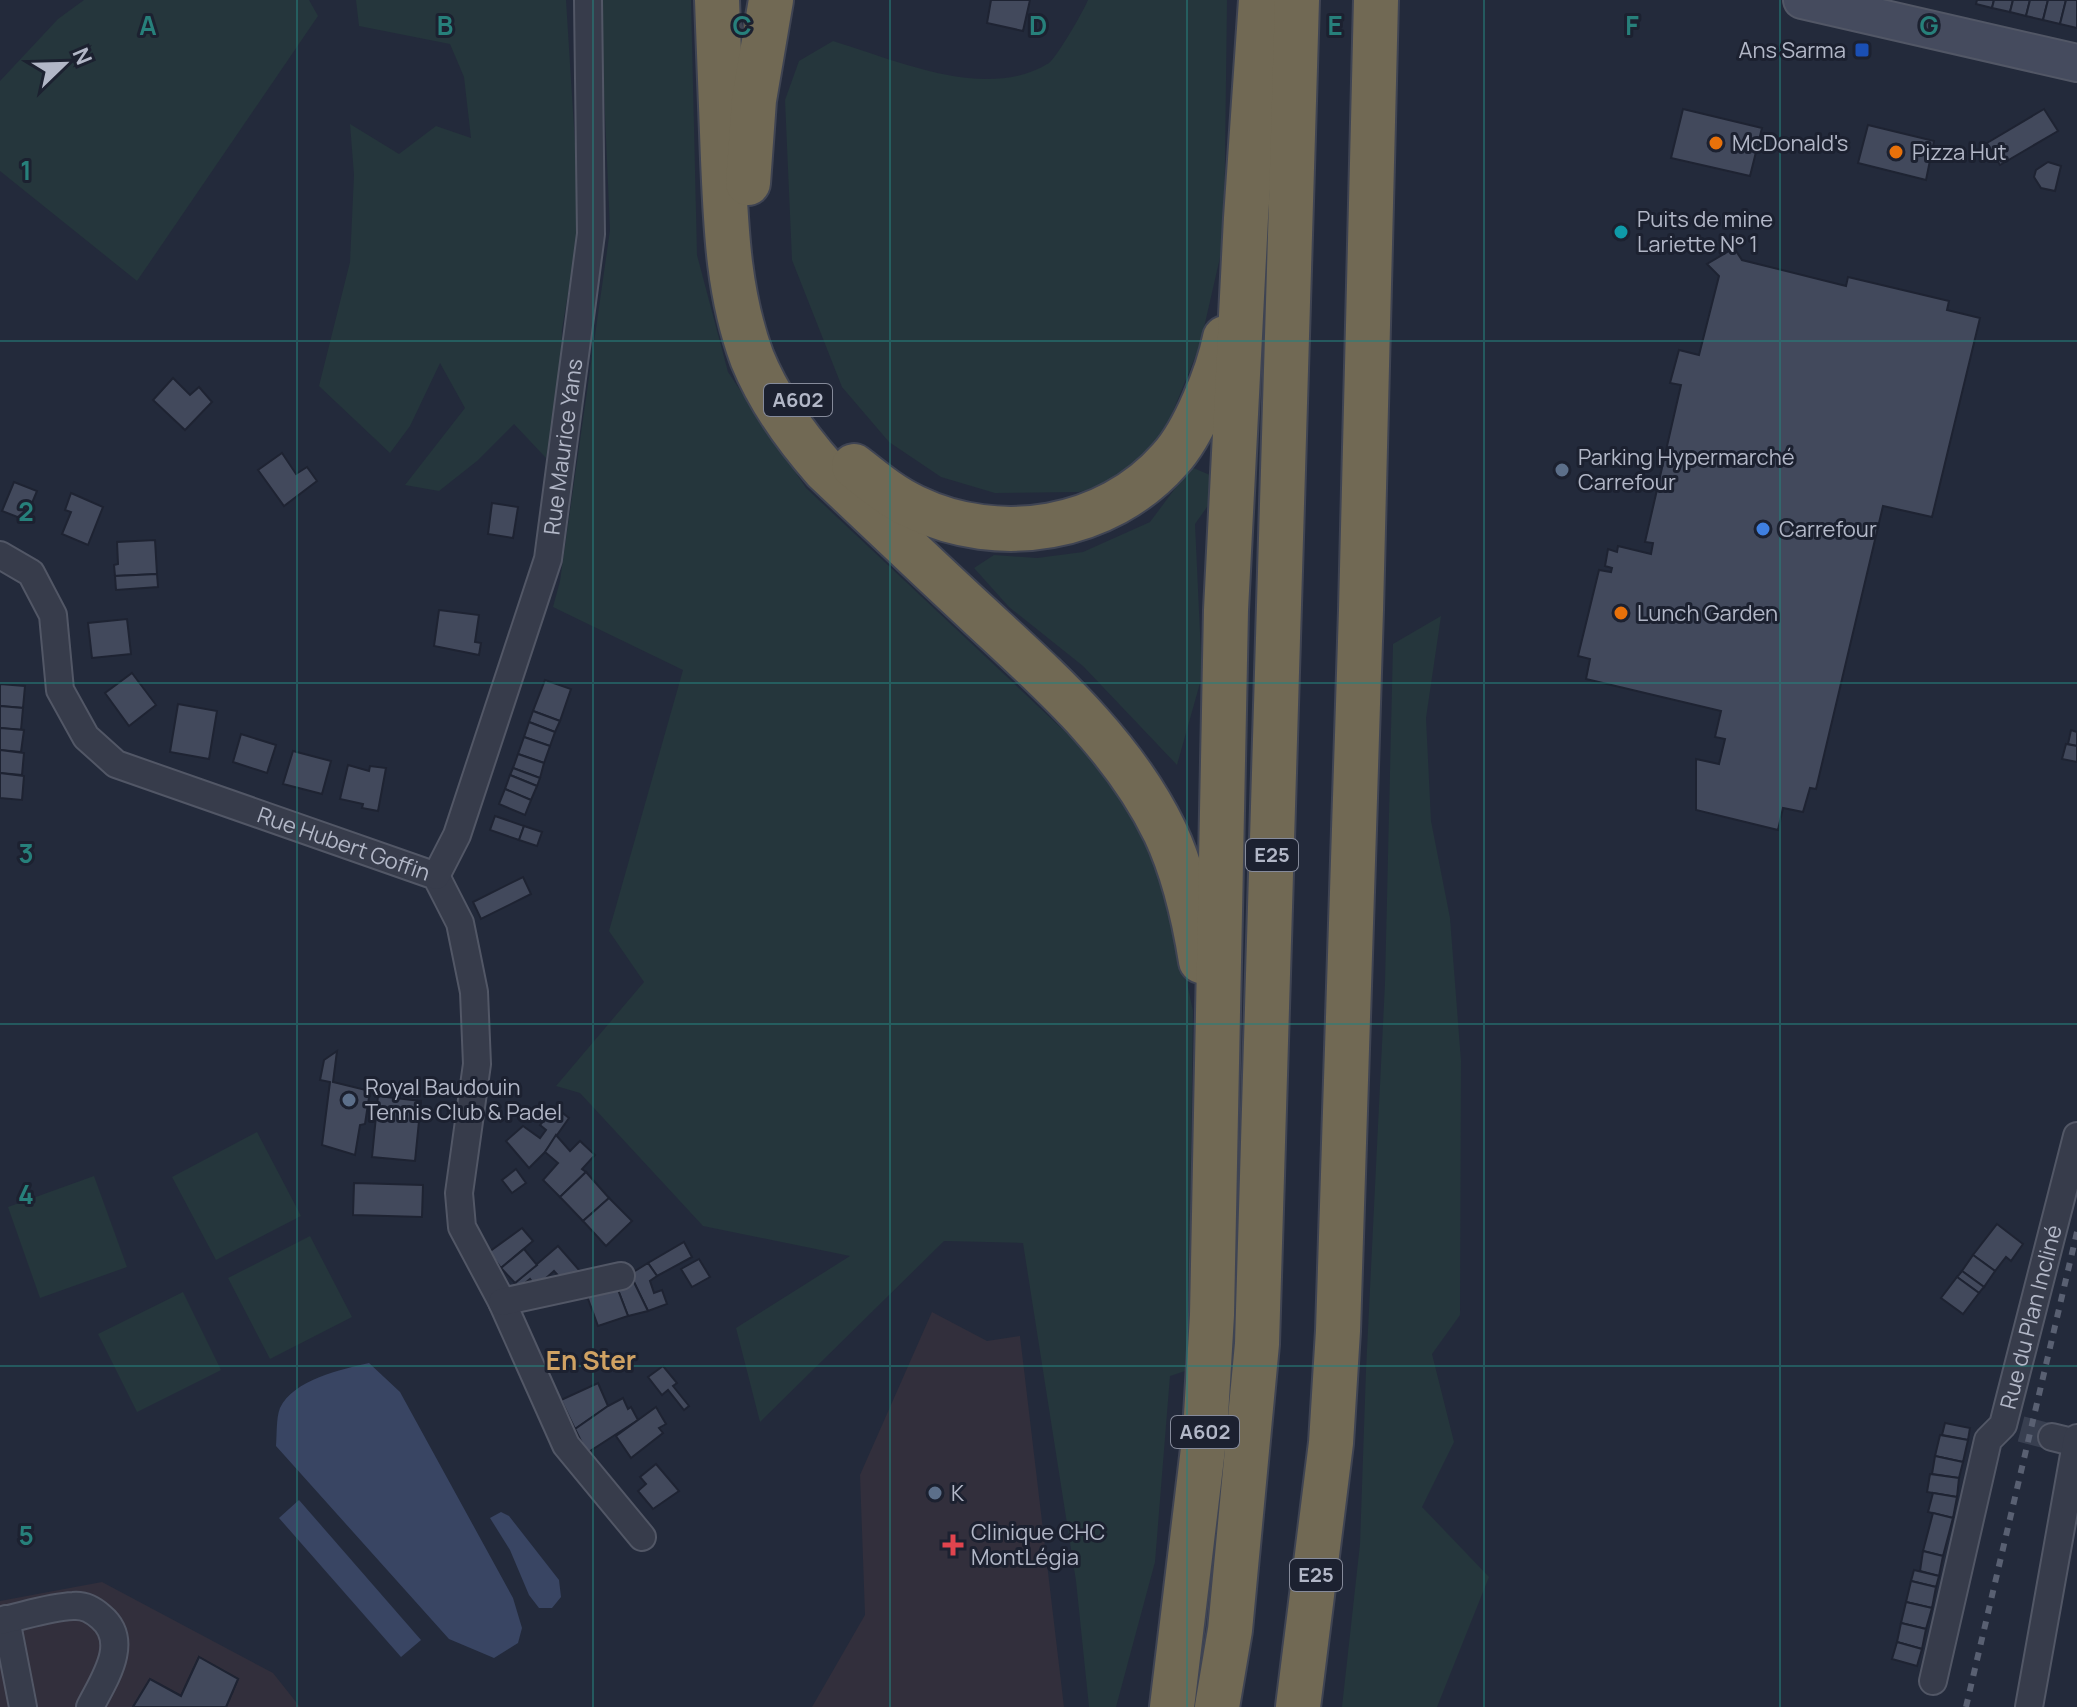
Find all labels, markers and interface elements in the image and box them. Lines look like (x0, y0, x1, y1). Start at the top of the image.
text: A (139, 7, 157, 43)
text: B (437, 7, 453, 43)
text: C (732, 7, 752, 43)
text: D (1029, 7, 1047, 43)
text: E (1327, 7, 1343, 43)
text: F (1625, 7, 1639, 43)
text: G (1919, 7, 1939, 43)
north arrow (24, 24, 104, 104)
place label: Ans Sarma (1738, 35, 1846, 65)
marker: Ans Sarma (1853, 41, 1871, 59)
text: N (66, 43, 99, 69)
place label: McDonald's (1732, 128, 1848, 158)
marker: McDonald's (1707, 134, 1725, 152)
place label: Pizza Hut (1912, 137, 2007, 167)
marker: Pizza Hut (1887, 143, 1905, 161)
text: 1 (20, 152, 32, 188)
place label: Puits de mine Lariette N° 1 (1637, 204, 1773, 259)
marker: Puits de mine Lariette N° 1 (1612, 223, 1630, 241)
street label: Rue Maurice Yans (536, 357, 589, 537)
road number: A602 (764, 384, 832, 416)
place label: Parking Hypermarché Carrefour (1578, 442, 1795, 497)
marker: Parking Hypermarché Carrefour (1553, 461, 1571, 479)
text: 2 (18, 493, 34, 529)
place label: Carrefour (1779, 514, 1877, 544)
marker: Carrefour (1754, 520, 1772, 538)
place label: Lunch Garden (1637, 598, 1778, 628)
marker: Lunch Garden (1612, 604, 1630, 622)
street label: Rue Hubert Goffin (253, 800, 434, 888)
text: 3 (18, 835, 34, 871)
road number: E25 (1246, 839, 1298, 871)
place label: Royal Baudouin Tennis Club & Padel (365, 1072, 562, 1127)
marker: Royal Baudouin Tennis Club & Padel (340, 1091, 358, 1109)
text: 4 (18, 1176, 34, 1212)
street label: Rue du Plan Incliné (1993, 1221, 2069, 1412)
district label: En Ster (546, 1342, 636, 1378)
road number: A602 (1171, 1416, 1239, 1448)
place label: K (951, 1478, 965, 1508)
marker: K (926, 1484, 944, 1502)
text: 5 (18, 1517, 34, 1553)
place label: Clinique CHC MontLégia (971, 1517, 1105, 1572)
marker: Clinique CHC MontLégia (942, 1534, 964, 1556)
road number: E25 (1290, 1559, 1342, 1591)

